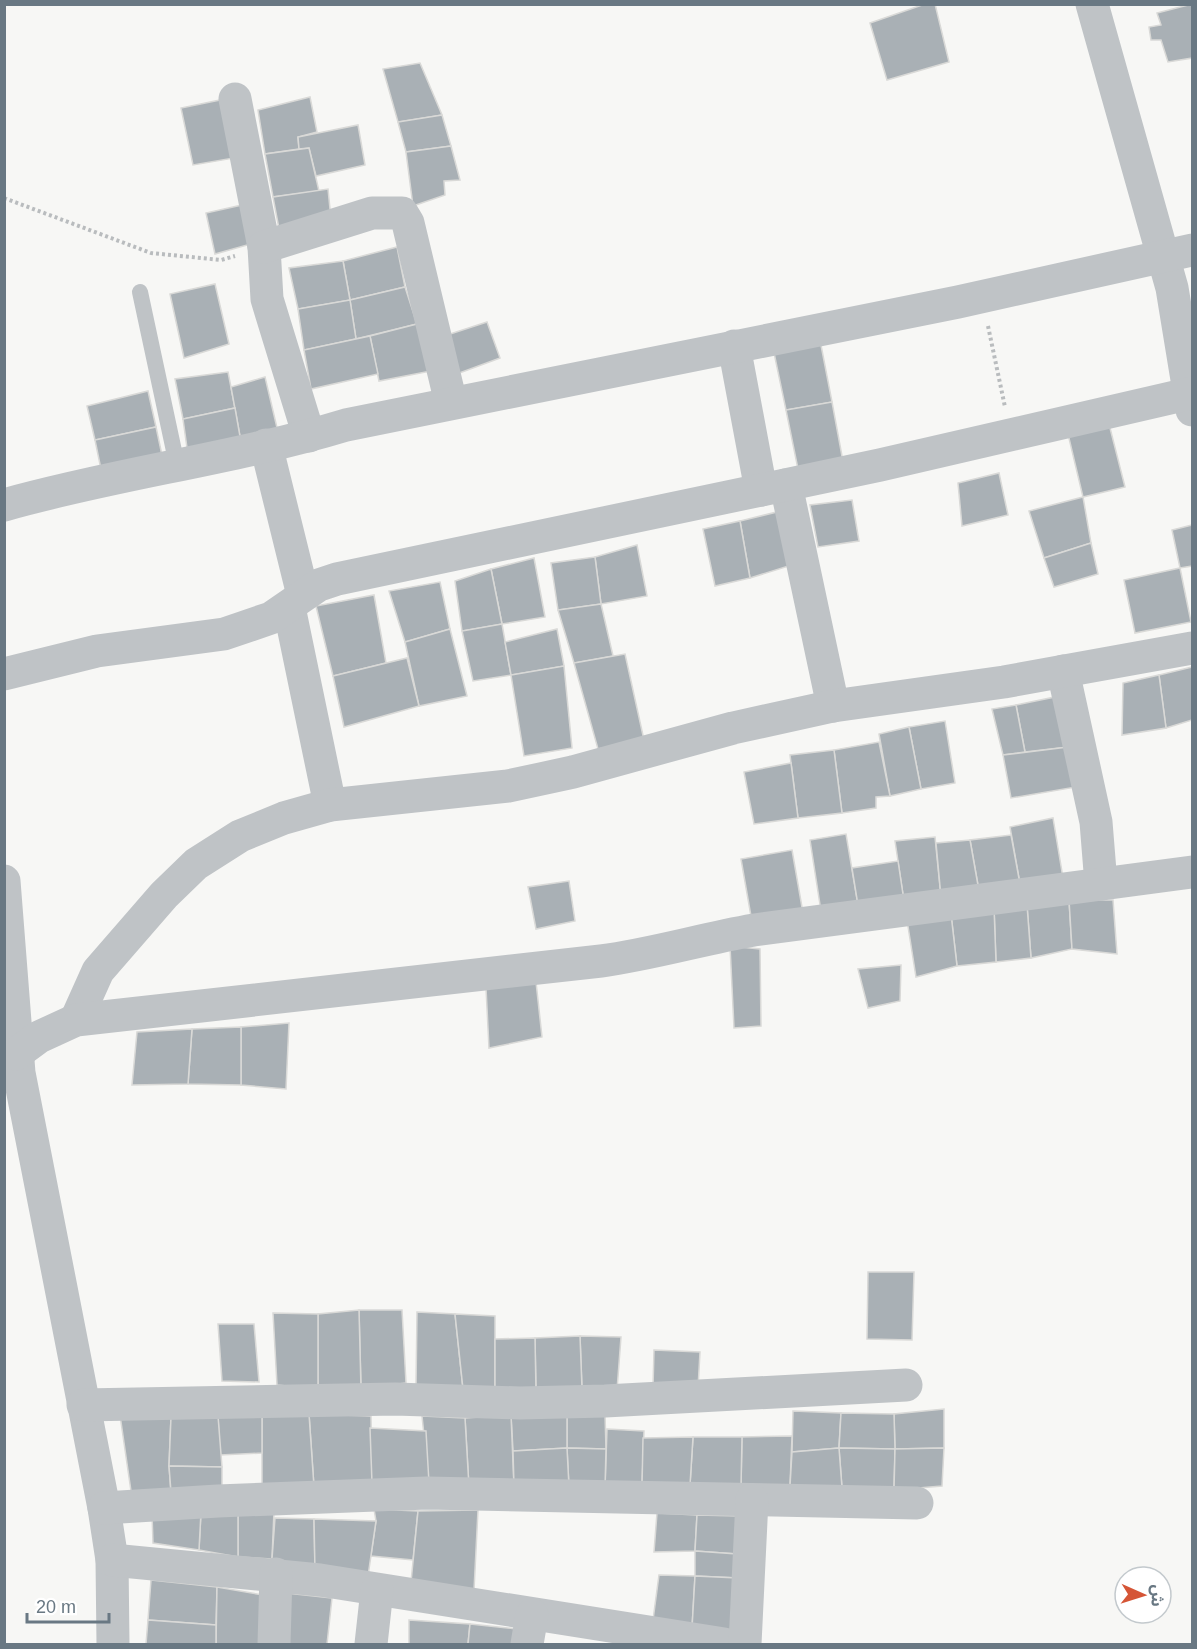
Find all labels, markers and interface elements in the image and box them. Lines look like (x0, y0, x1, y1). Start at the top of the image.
north arrow (1113, 1565, 1173, 1625)
text: ش (1147, 1584, 1167, 1607)
scale bar (27, 1586, 110, 1624)
text: 20 m (36, 1597, 76, 1617)

